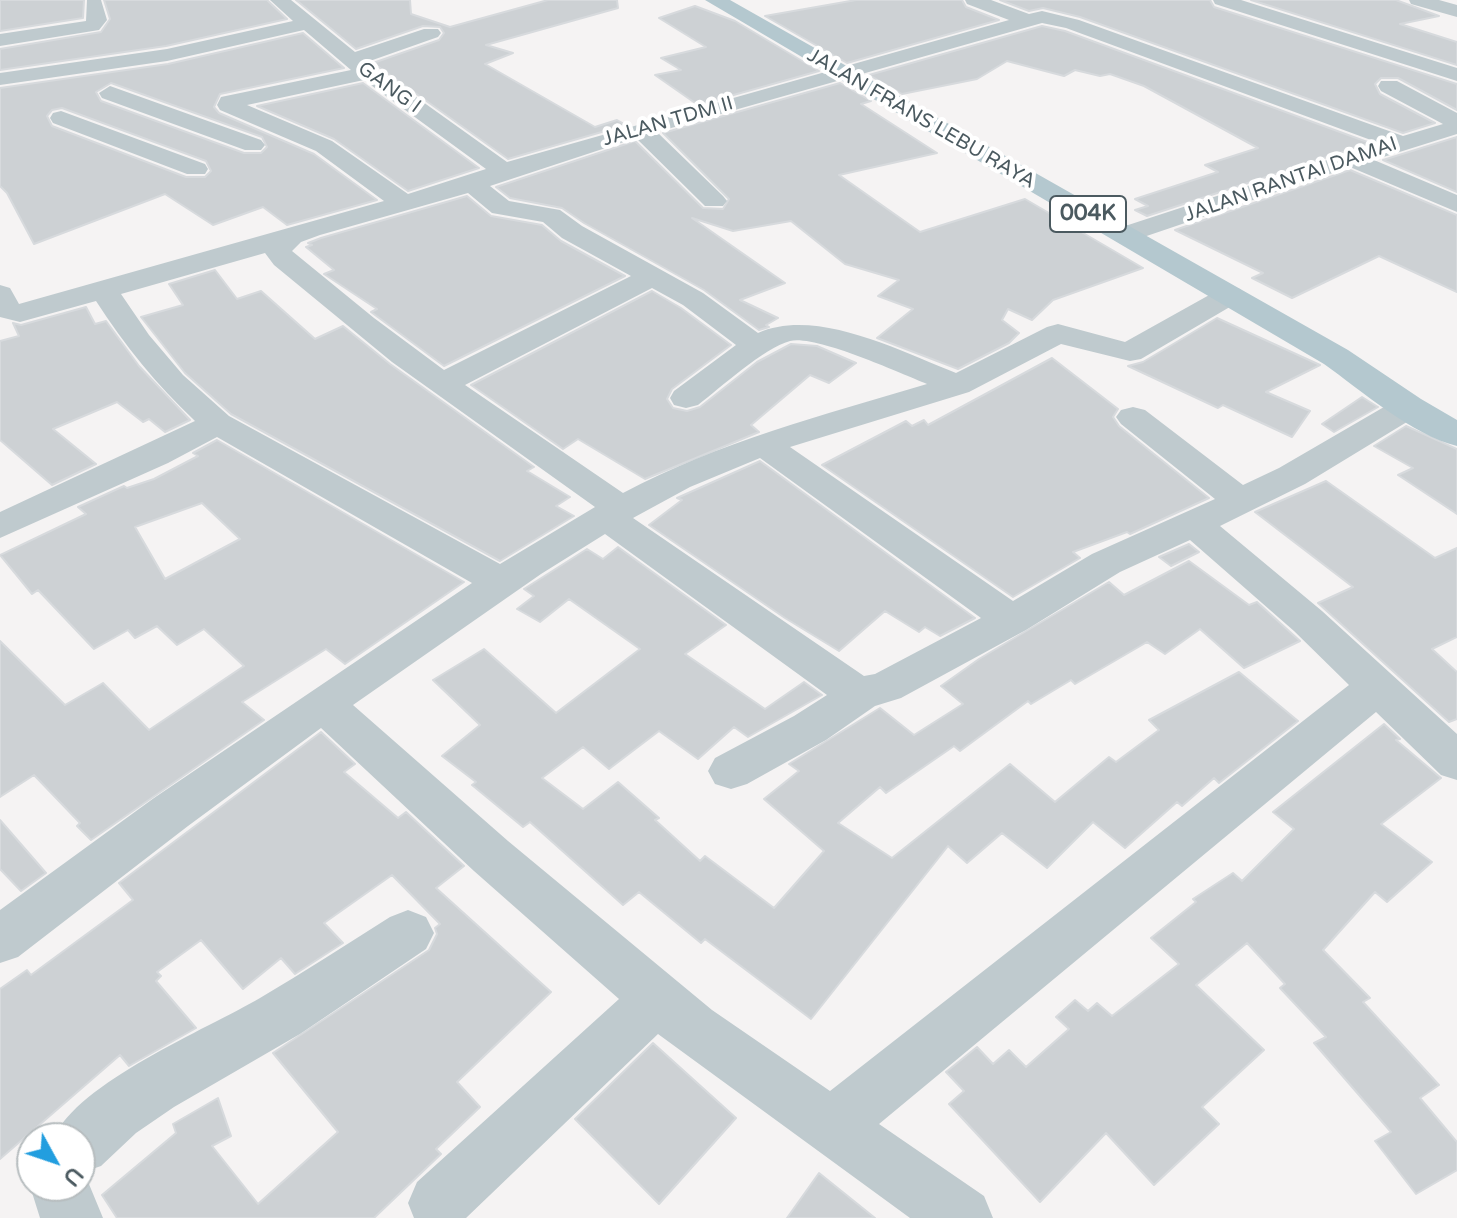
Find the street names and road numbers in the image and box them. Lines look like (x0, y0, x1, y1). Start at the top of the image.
street label: JALAN FRANS LEBU RAYA (803, 44, 1039, 194)
street label: GANG I (353, 57, 425, 119)
street label: JALAN TDM II (600, 92, 736, 152)
street label: JALAN RANTAI DAMAI (1182, 132, 1400, 228)
road number: 004K (1050, 196, 1126, 232)

